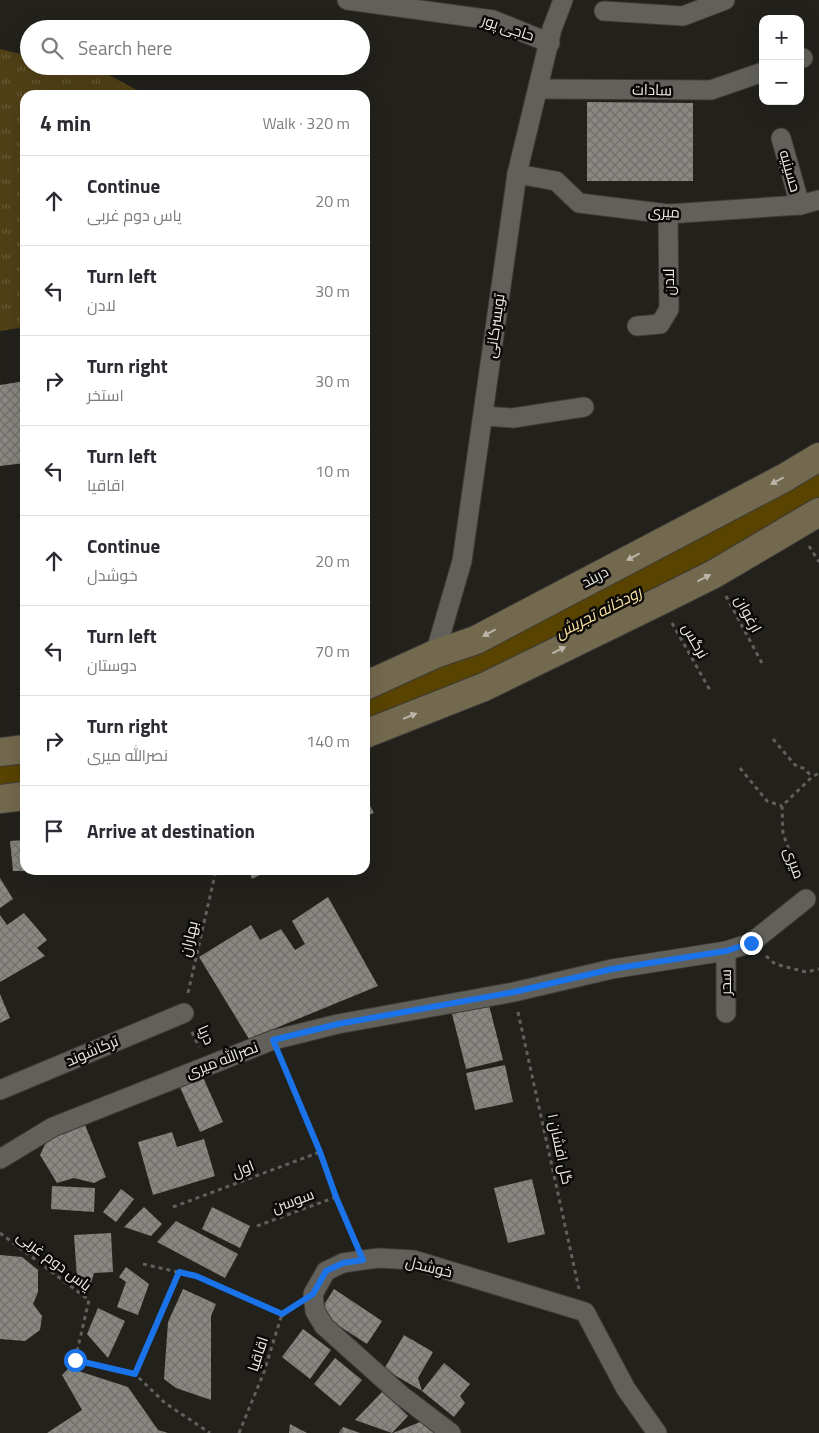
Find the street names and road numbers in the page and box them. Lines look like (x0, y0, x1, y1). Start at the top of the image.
street label: حاجی پور (478, 8, 538, 47)
street label: سادات (632, 78, 672, 101)
street label: حسینیه (773, 147, 807, 195)
street label: میری (647, 199, 681, 224)
street label: لادن (657, 269, 680, 295)
street label: تویسرکانی (479, 292, 510, 360)
street label: دربند (577, 560, 612, 593)
street label: ارغوان (729, 591, 768, 637)
street label: نرگس (676, 619, 715, 663)
street label: میری (778, 844, 811, 882)
street label: بهاران (173, 919, 204, 959)
street label: سحر (714, 969, 737, 996)
street label: دریا (192, 1021, 221, 1048)
street label: ترکاشوند (62, 1029, 122, 1072)
street label: نصرالله میری (182, 1035, 261, 1084)
street label: گل افشان ۱ (542, 1111, 579, 1187)
street label: اول (228, 1154, 257, 1183)
street label: سوسن (268, 1182, 317, 1219)
street label: یاس دوم غربی (12, 1225, 97, 1296)
street label: خوشدل (403, 1250, 455, 1283)
street label: اقاقیا (241, 1333, 274, 1374)

